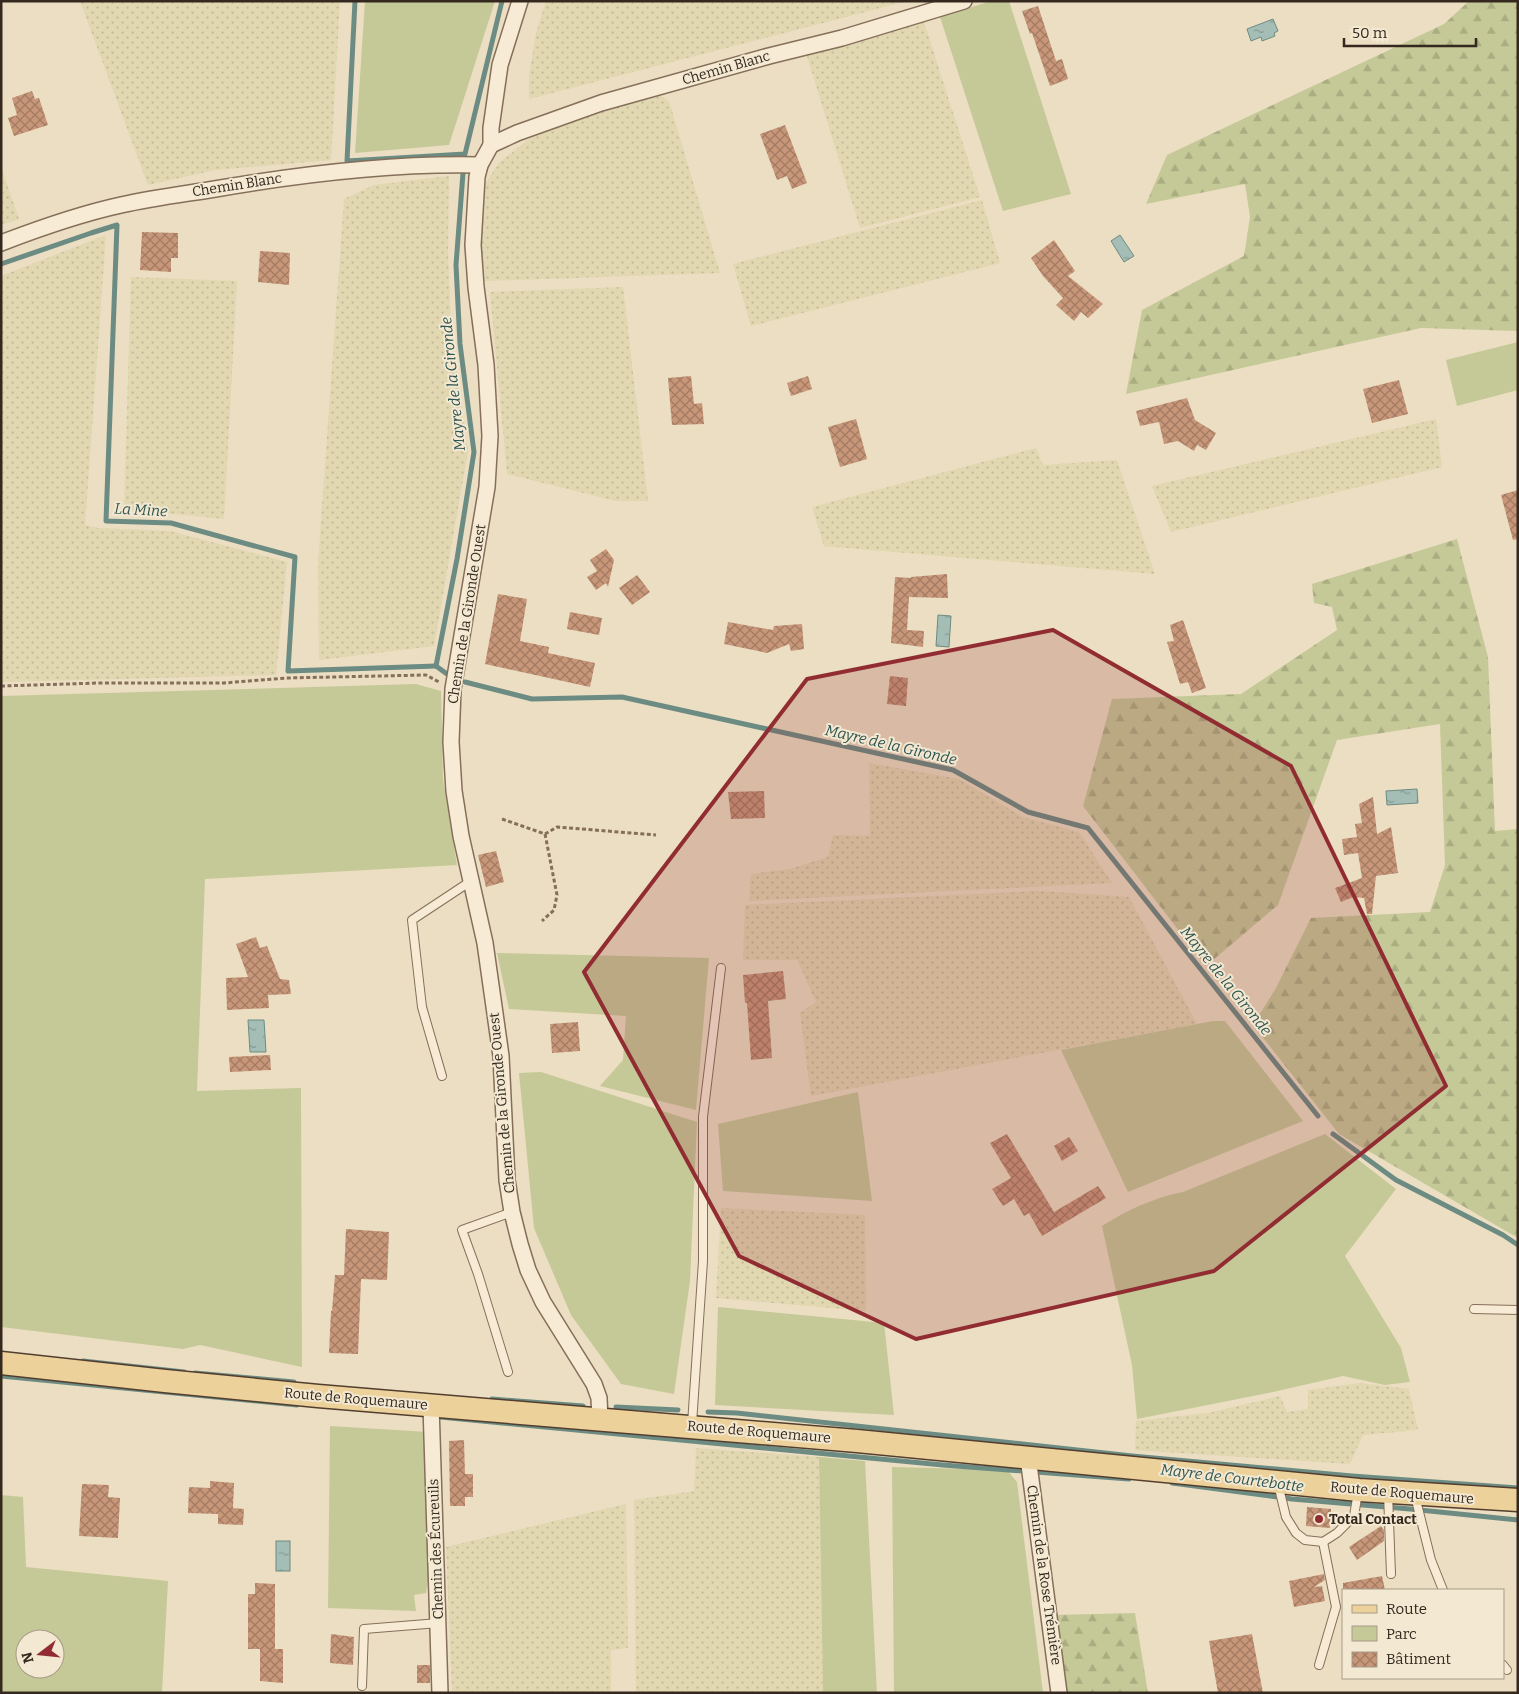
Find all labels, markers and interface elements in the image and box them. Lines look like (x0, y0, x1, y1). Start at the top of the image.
scale bar (1344, 15, 1476, 47)
text: 50 m (1352, 24, 1388, 42)
street label: Chemin Blanc (680, 47, 772, 89)
street label: Chemin Blanc (191, 170, 283, 200)
water label: Mayre de la Gironde (437, 316, 469, 452)
water label: La Mine (114, 500, 169, 520)
street label: Chemin de la Gironde Ouest (444, 523, 490, 705)
water label: Mayre de la Gironde (823, 721, 959, 769)
water label: Mayre de la Gironde (1177, 923, 1276, 1039)
street label: Chemin de la Gironde Ouest (486, 1012, 518, 1194)
street label: Route de Roquemaure (283, 1384, 429, 1414)
street label: Route de Roquemaure (686, 1417, 832, 1447)
water label: Mayre de Courtebotte (1159, 1460, 1305, 1496)
street label: Chemin des Écureuils (424, 1478, 447, 1620)
street label: Route de Roquemaure (1329, 1478, 1475, 1508)
street label: Chemin de la Rose Trémière (1023, 1484, 1065, 1666)
place label: Total Contact (1329, 1511, 1417, 1528)
marker: Total Contact (1313, 1513, 1325, 1525)
legend (1342, 1589, 1504, 1679)
text: Route (1386, 1600, 1427, 1618)
text: Parc (1386, 1625, 1417, 1643)
north arrow (15, 1629, 65, 1679)
text: N (18, 1650, 38, 1665)
text: Bâtiment (1386, 1650, 1451, 1668)

